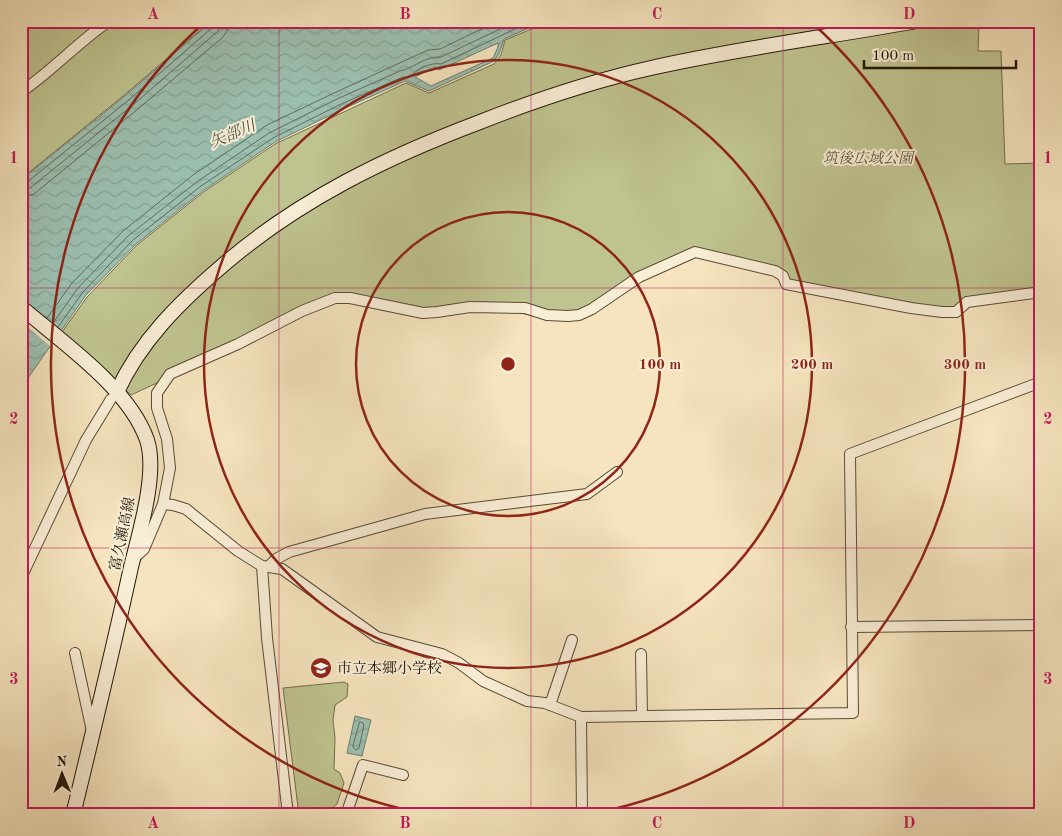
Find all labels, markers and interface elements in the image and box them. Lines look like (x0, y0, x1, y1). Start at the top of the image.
text: A (147, 7, 159, 23)
text: B (399, 7, 411, 23)
text: C (652, 7, 662, 23)
text: D (903, 7, 915, 23)
scale bar (864, 38, 1017, 70)
text: 100 m (872, 49, 914, 64)
water label: 矢部川 (207, 115, 260, 152)
park label: 筑後広域公園 (823, 150, 916, 167)
text: 1 (9, 151, 19, 167)
text: 1 (1043, 151, 1053, 167)
centre of rings (499, 355, 517, 373)
text: 100 m (639, 358, 681, 373)
text: 200 m (791, 358, 833, 373)
text: 300 m (944, 358, 986, 373)
text: 2 (9, 412, 19, 428)
text: 2 (1043, 412, 1053, 428)
street label: 富久瀬高線 (106, 496, 139, 573)
school or university icon: 市立本郷小学校 (309, 656, 333, 680)
place label: 市立本郷小学校 (337, 660, 442, 677)
text: 3 (9, 672, 19, 688)
text: 3 (1043, 672, 1053, 688)
north arrow (38, 748, 88, 798)
text: N (56, 755, 68, 769)
text: A (147, 816, 159, 832)
text: B (399, 816, 411, 832)
text: C (652, 816, 662, 832)
text: D (903, 816, 915, 832)

